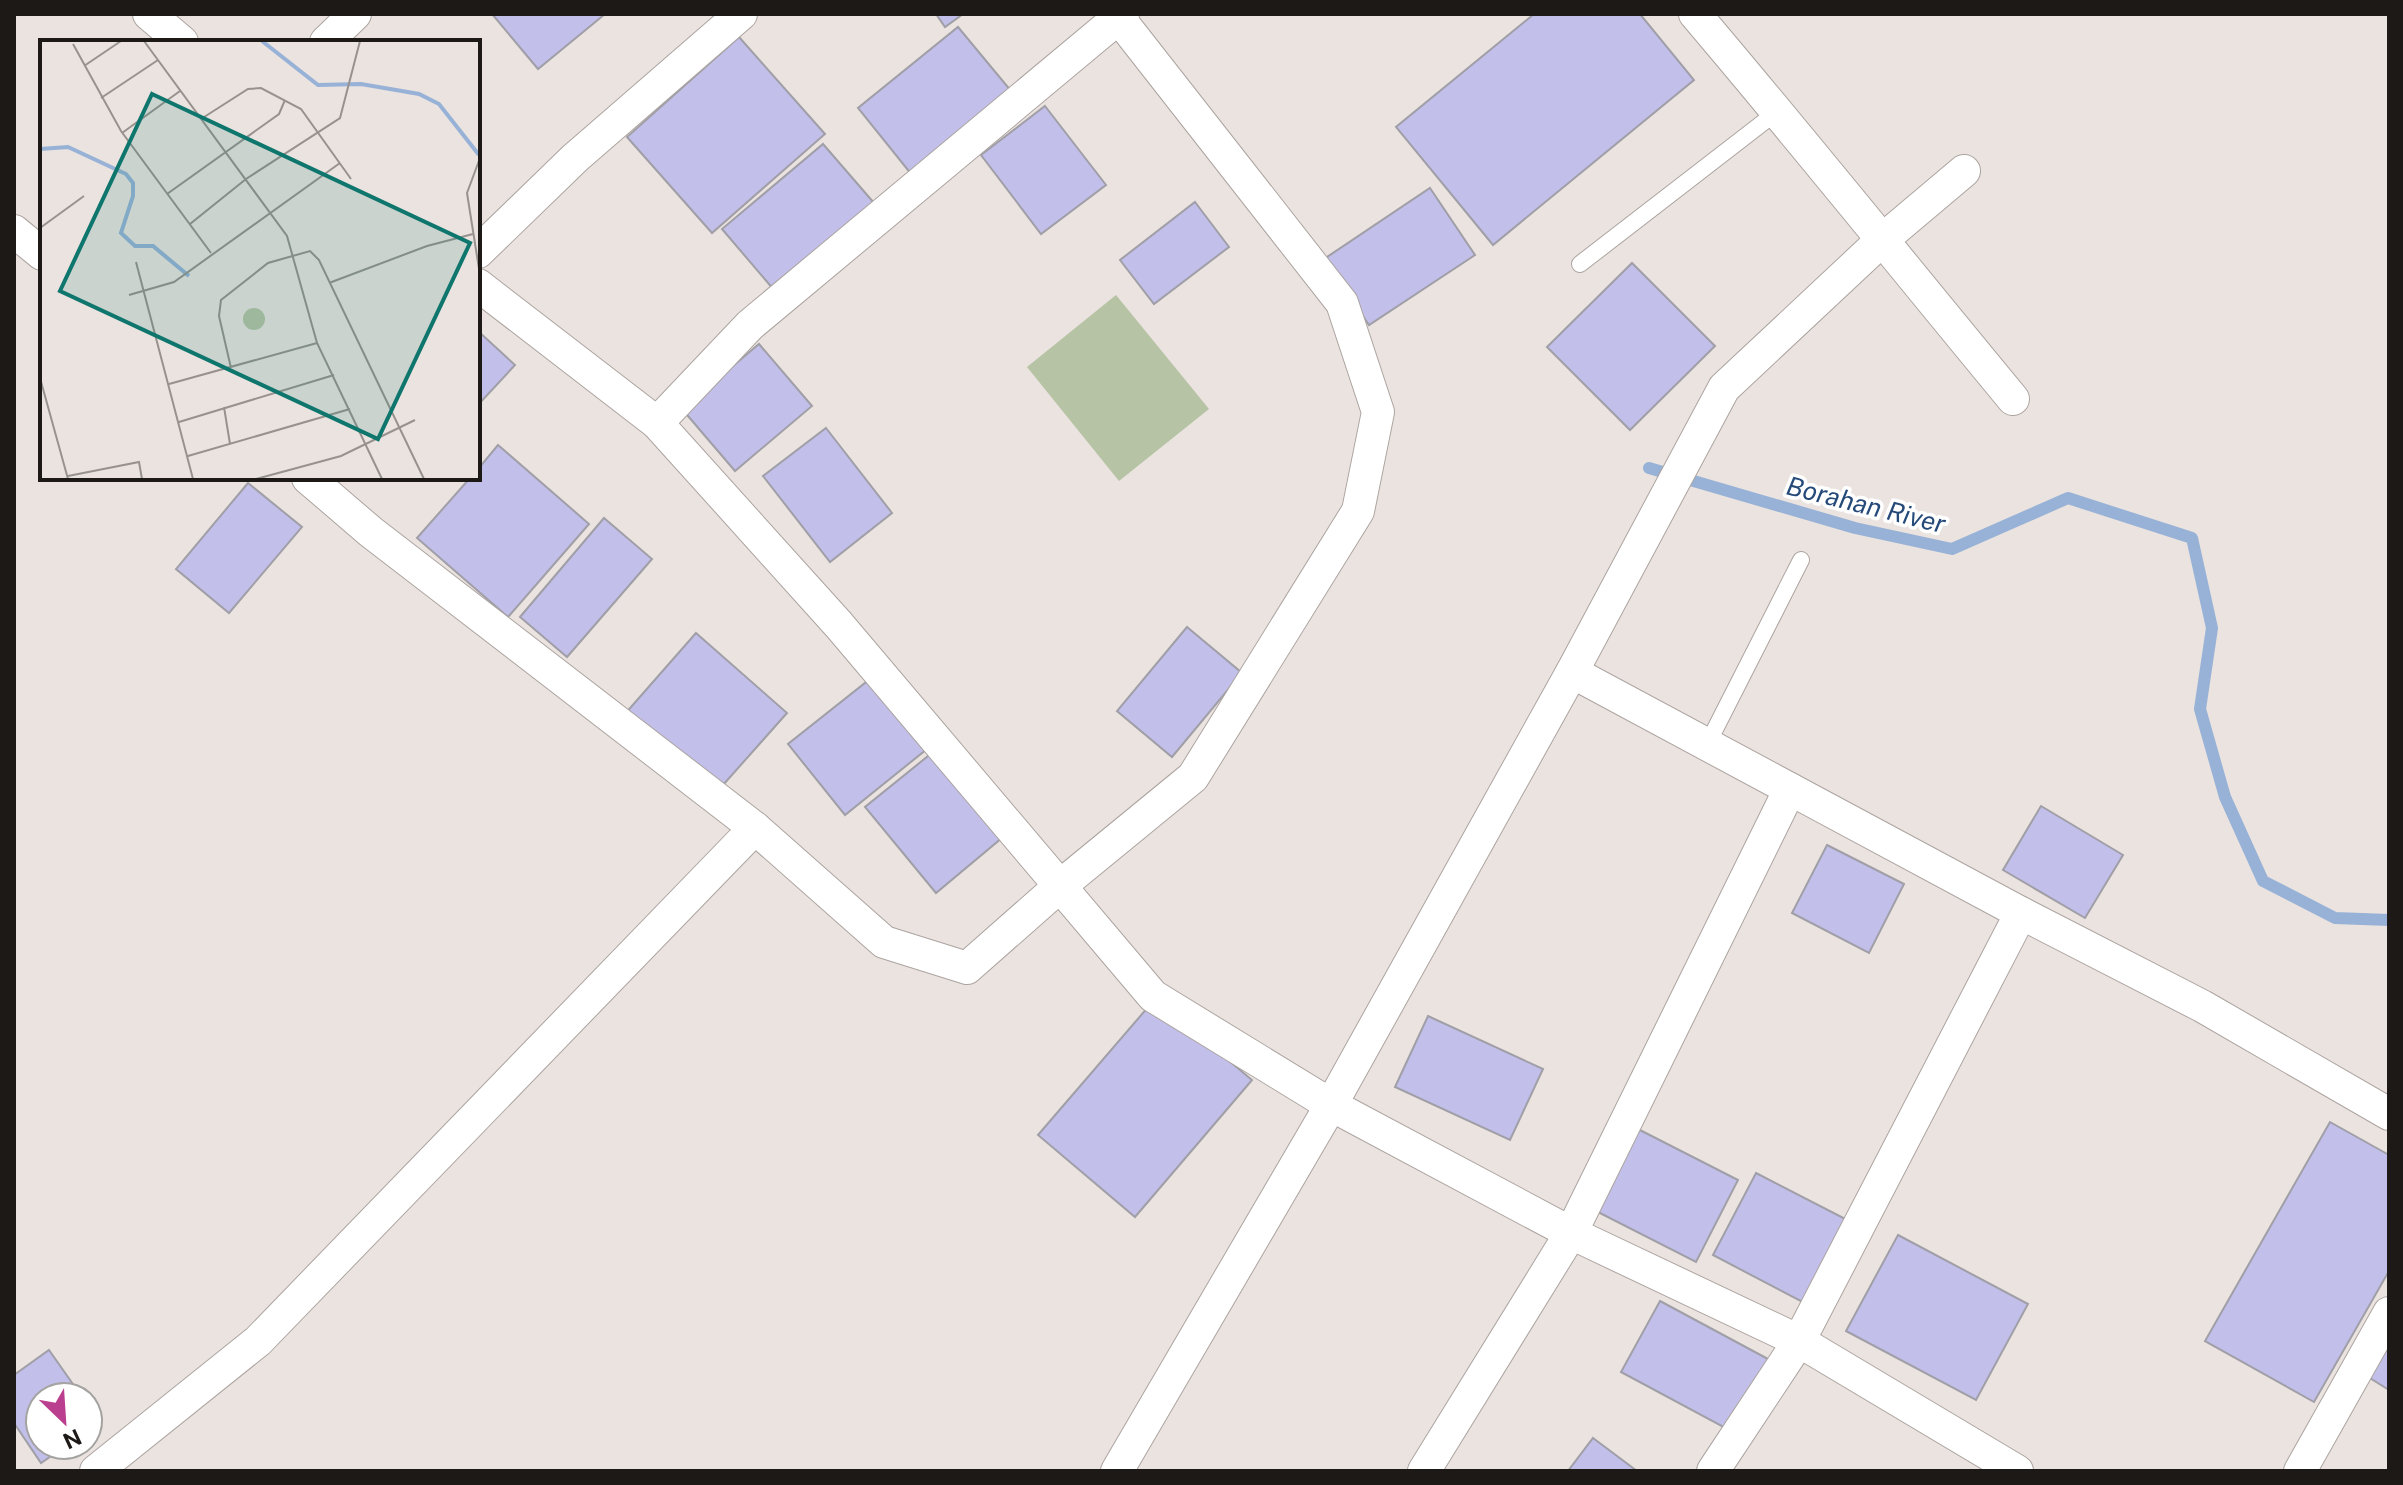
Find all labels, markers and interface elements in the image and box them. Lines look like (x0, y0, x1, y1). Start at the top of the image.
inset map (40, 40, 480, 480)
water label: Borahan River (1783, 470, 1949, 539)
north arrow (24, 1381, 104, 1461)
text: N (59, 1424, 86, 1455)

